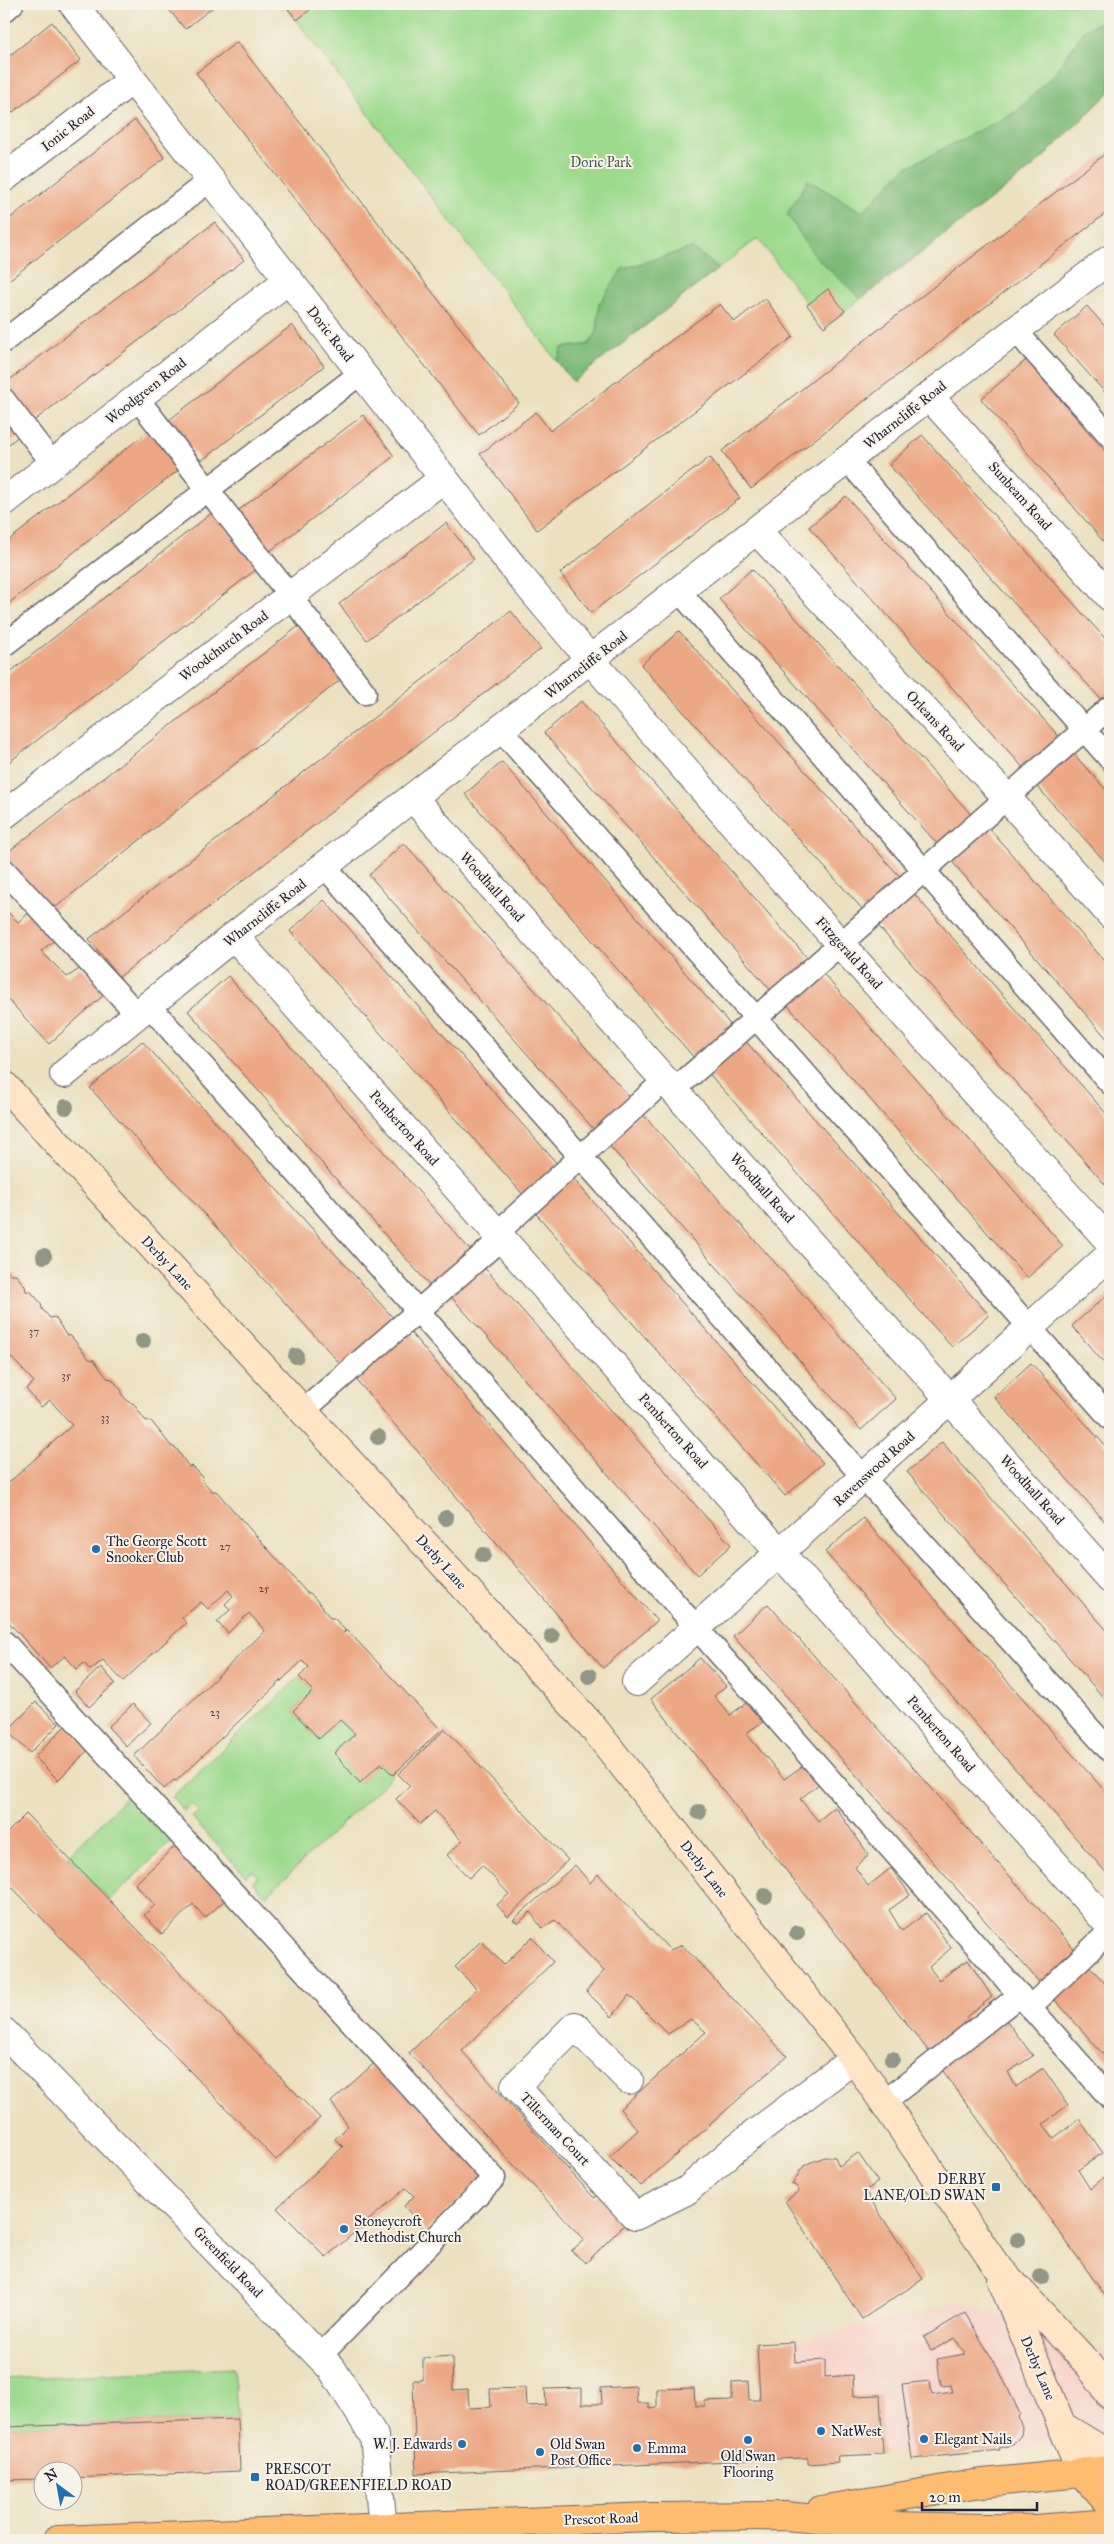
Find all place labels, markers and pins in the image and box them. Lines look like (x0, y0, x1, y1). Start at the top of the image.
place label: The George Scott Snooker Club (106, 1533, 207, 1566)
marker: The George Scott Snooker Club (90, 1543, 102, 1555)
place label: DERBY LANE/OLD SWAN (863, 2171, 987, 2204)
marker: DERBY LANE/OLD SWAN (990, 2181, 1002, 2193)
place label: Stoneycroft Methodist Church (354, 2213, 462, 2246)
marker: Stoneycroft Methodist Church (338, 2223, 350, 2235)
place label: NatWest (831, 2423, 882, 2440)
marker: NatWest (815, 2425, 827, 2437)
place label: Elegant Nails (934, 2431, 1012, 2448)
marker: Elegant Nails (918, 2433, 930, 2445)
marker: Old Swan Flooring (742, 2434, 754, 2446)
place label: W. J. Edwards (373, 2436, 452, 2454)
place label: Old Swan Post Office (550, 2436, 612, 2469)
marker: W. J. Edwards (456, 2438, 468, 2450)
place label: Emma (647, 2440, 687, 2457)
marker: Emma (631, 2442, 643, 2454)
marker: Old Swan Post Office (534, 2446, 546, 2458)
place label: Old Swan Flooring (720, 2448, 776, 2481)
place label: PRESCOT ROAD/GREENFIELD ROAD (265, 2461, 451, 2494)
marker: PRESCOT ROAD/GREENFIELD ROAD (249, 2471, 261, 2483)

